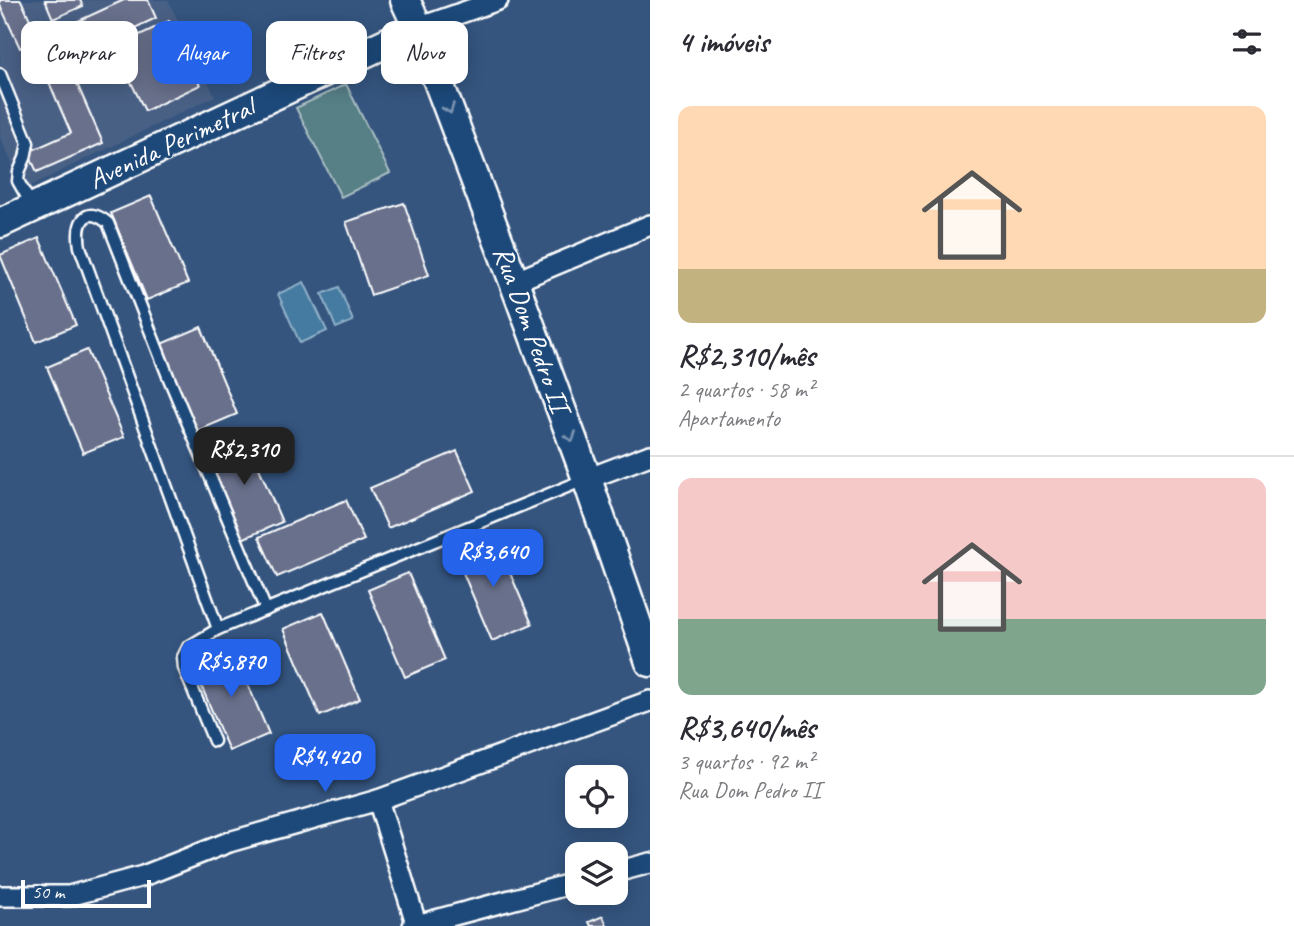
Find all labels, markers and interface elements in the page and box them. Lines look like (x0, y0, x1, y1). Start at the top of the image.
chip: Comprar (21, 21, 138, 84)
chip: Alugar (152, 21, 252, 84)
chip: Filtros (266, 21, 367, 84)
chip: Novo (381, 21, 468, 84)
text: 4 imóveis (678, 23, 769, 61)
icon: filters (1228, 23, 1266, 61)
street label: Avenida Perimetral (83, 87, 264, 197)
one-way arrow (440, 102, 454, 114)
icon: home (909, 152, 1035, 278)
street label: Rua Dom Pedro II (486, 241, 580, 422)
text: R$2,310/mês (678, 337, 815, 375)
text: 2 quartos · 58 m² (678, 375, 814, 404)
text: Apartamento (678, 404, 780, 433)
pin: R$2,310 (179, 428, 309, 487)
one-way arrow (563, 430, 577, 442)
text: R$2,310 (210, 435, 278, 464)
icon: home (909, 524, 1035, 650)
pin: R$3,640 (428, 530, 558, 589)
text: R$3,640 (458, 537, 528, 566)
pin: R$5,870 (166, 640, 296, 699)
text: R$5,870 (197, 647, 265, 676)
text: R$3,640/mês (678, 709, 816, 747)
pin: R$4,420 (260, 734, 390, 794)
text: R$4,420 (291, 742, 359, 771)
text: 3 quartos · 92 m² (678, 747, 814, 776)
map controls (565, 765, 628, 905)
button: locate (565, 765, 628, 828)
text: Rua Dom Pedro II (678, 776, 821, 805)
button: layers (565, 842, 628, 905)
scale bar (21, 877, 150, 909)
text: 50 m (32, 880, 64, 904)

